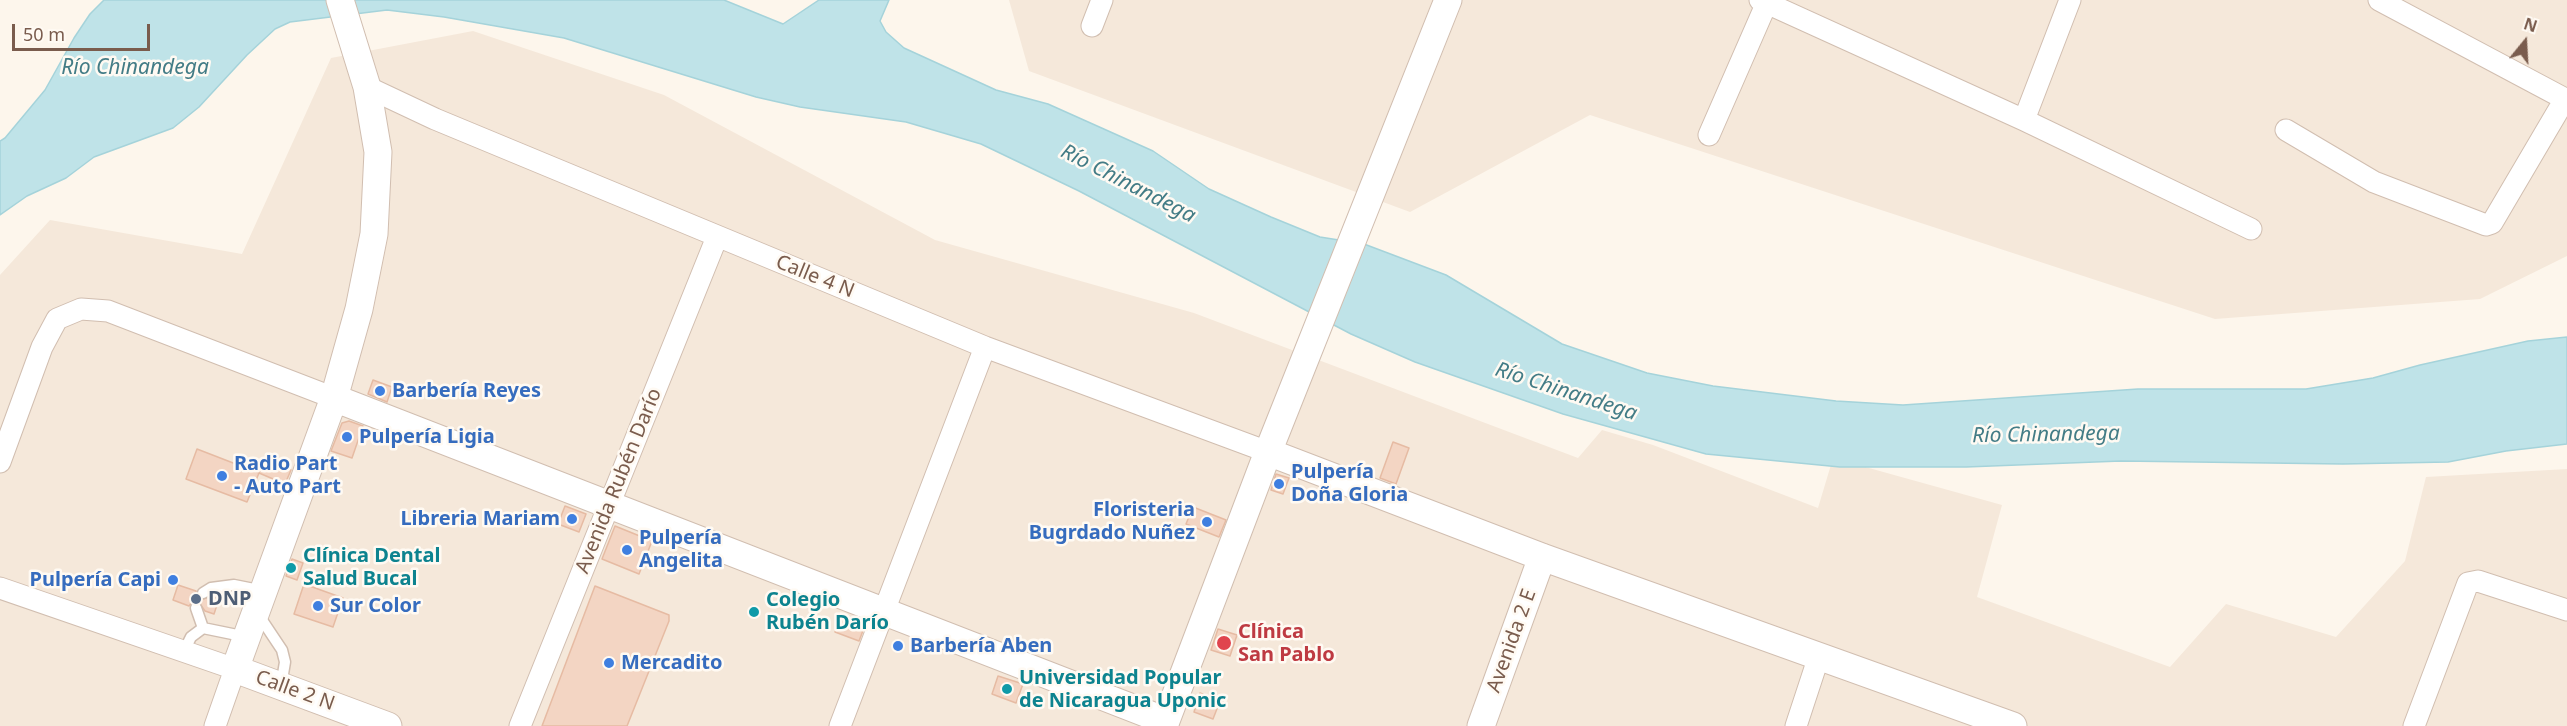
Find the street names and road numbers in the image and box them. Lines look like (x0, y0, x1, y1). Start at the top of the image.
street label: Calle 4 N (772, 250, 858, 304)
street label: Avenida Rubén Darío (571, 385, 667, 577)
street label: Avenida 2 E (1482, 586, 1542, 696)
street label: Calle 2 N (252, 666, 338, 716)

